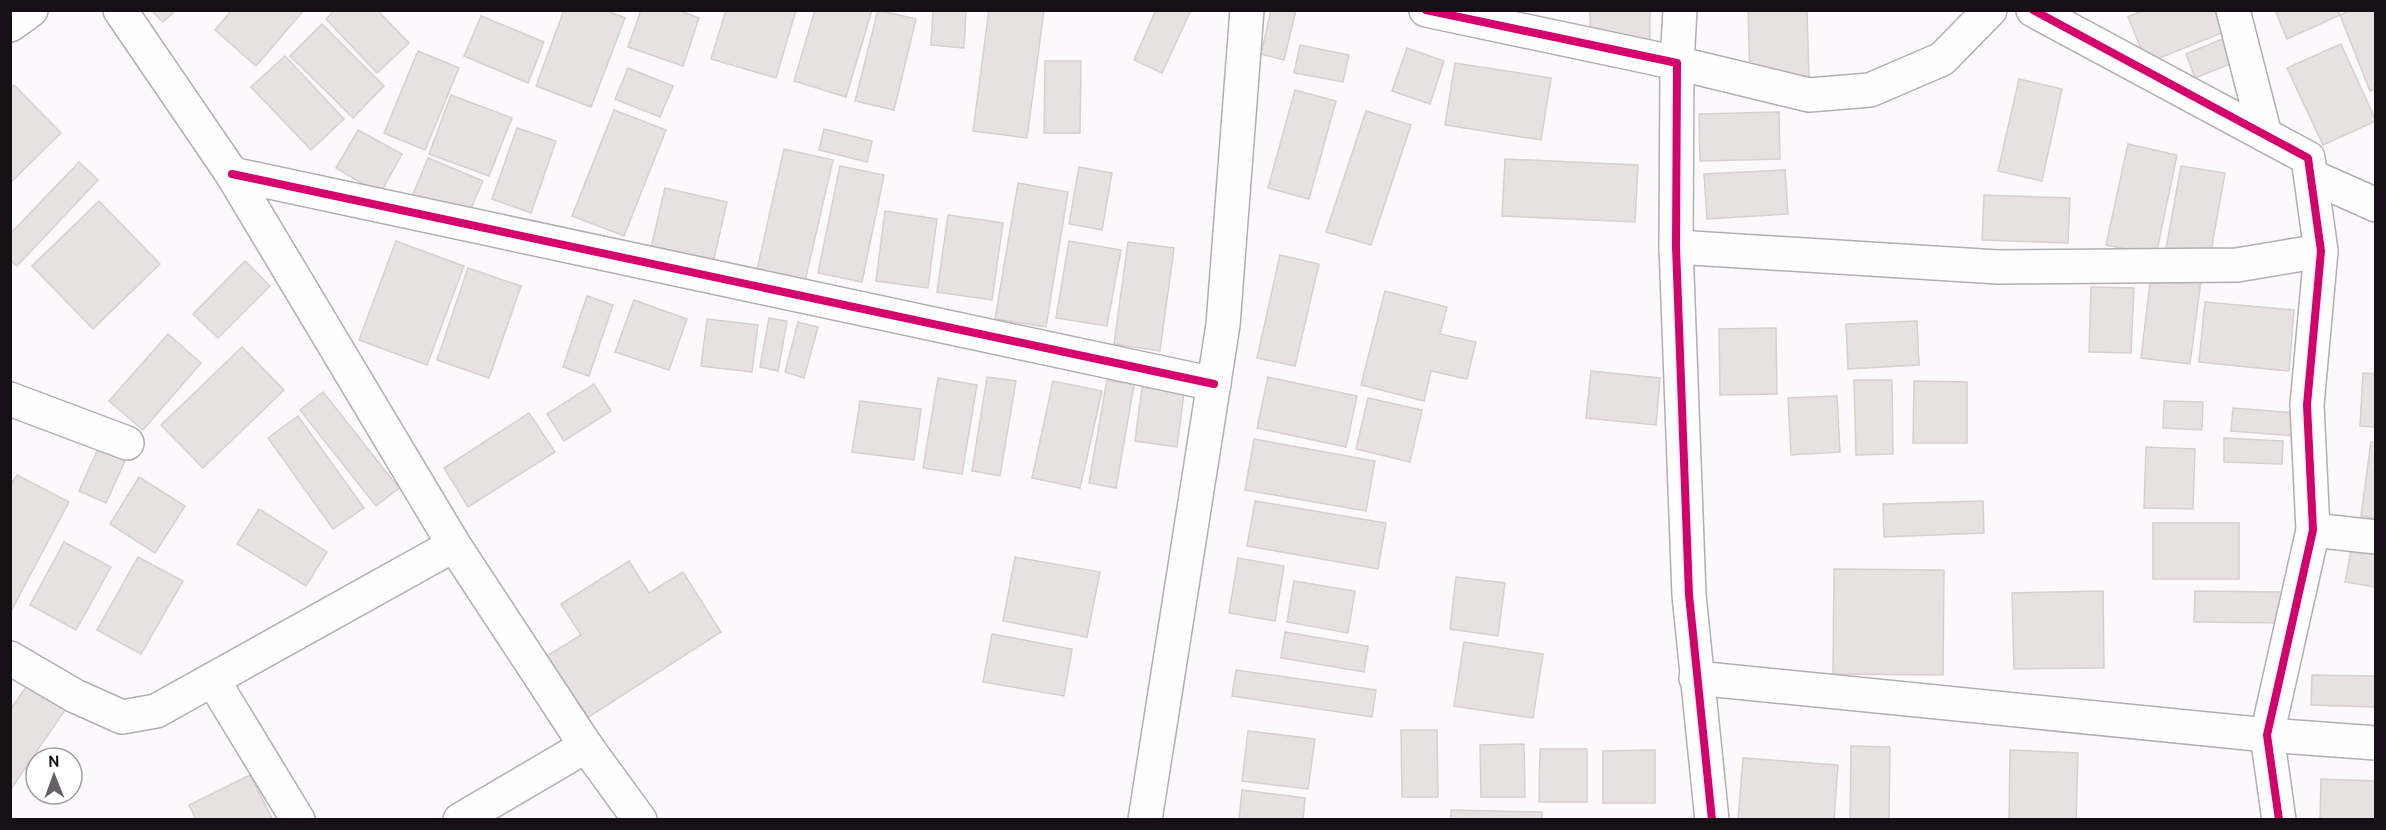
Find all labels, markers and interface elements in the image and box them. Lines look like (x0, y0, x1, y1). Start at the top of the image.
north arrow (24, 746, 84, 806)
text: N (48, 752, 60, 771)

